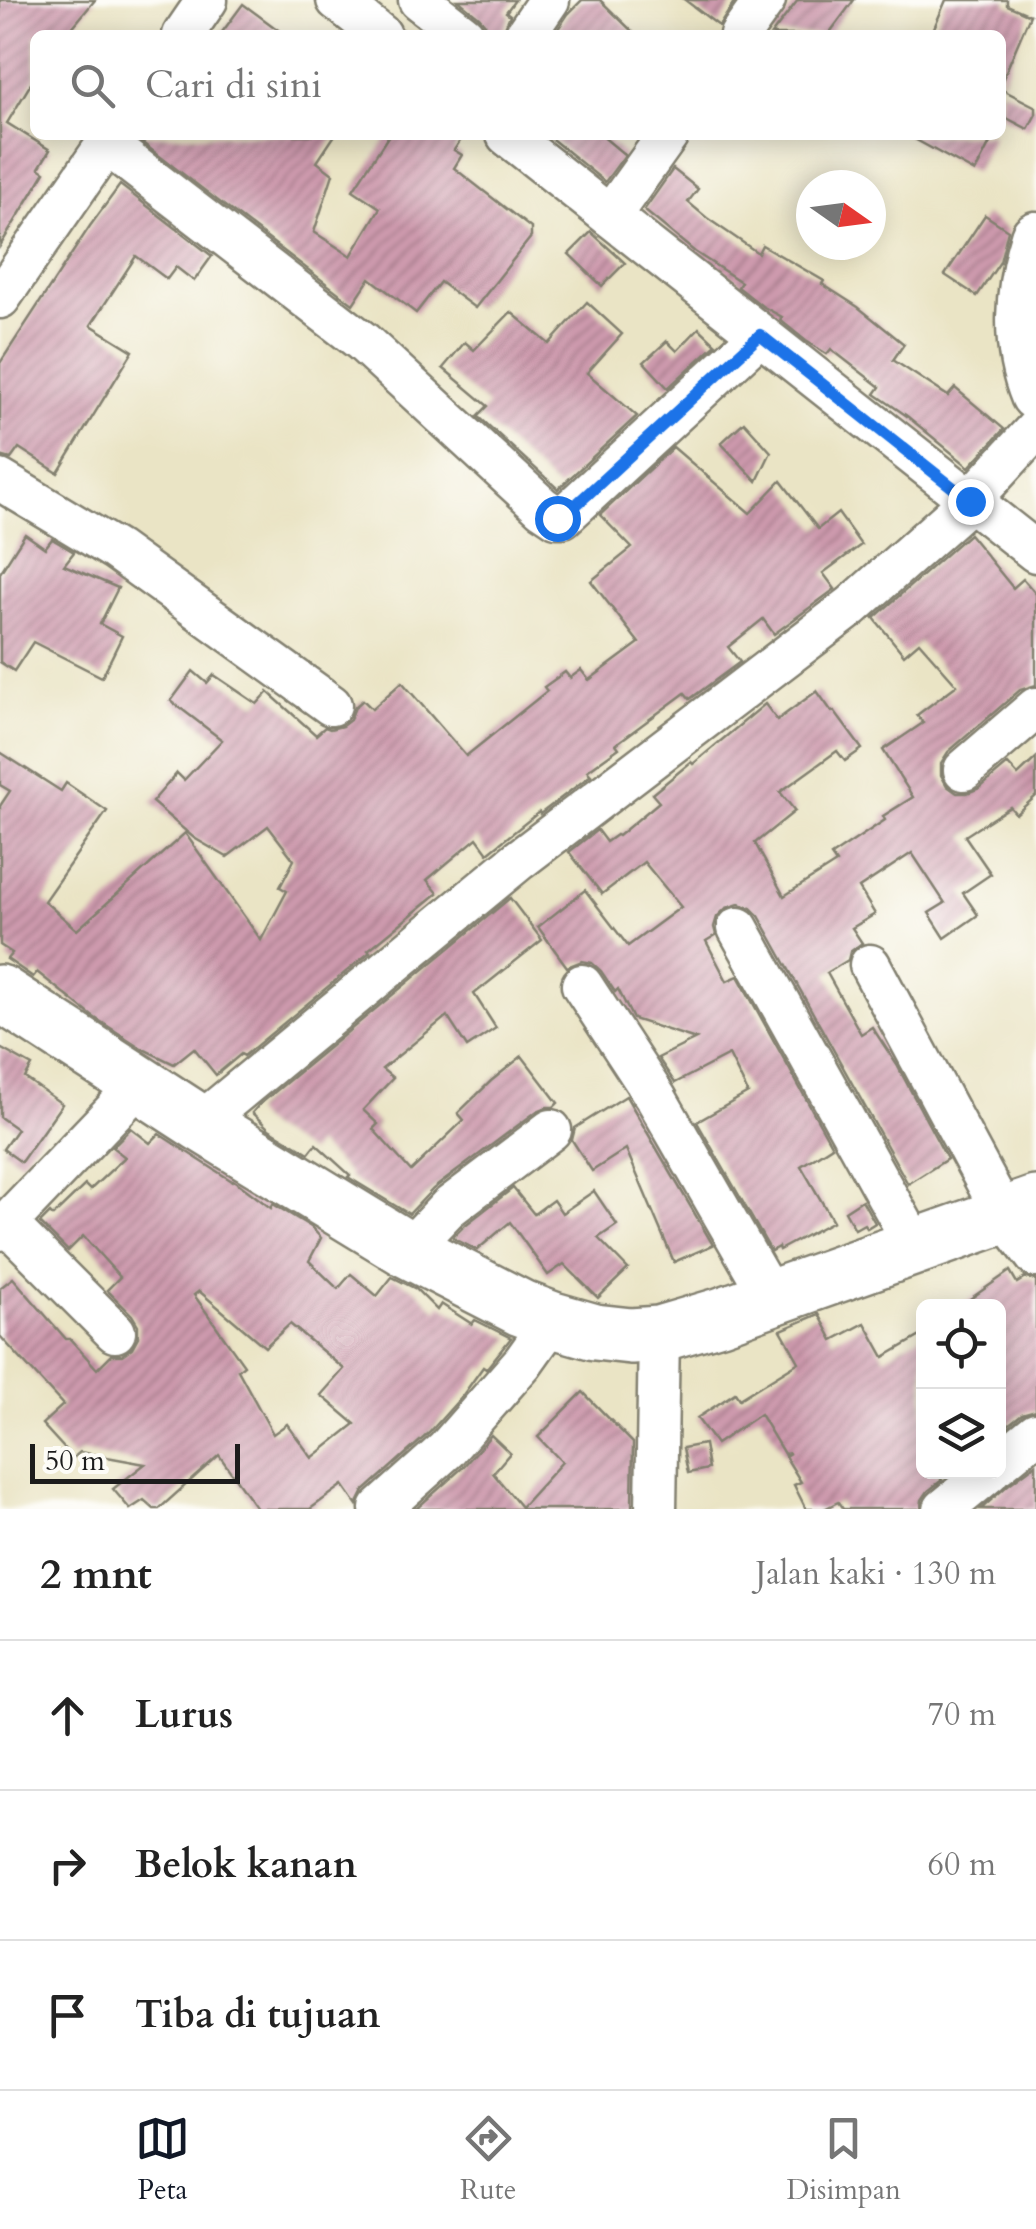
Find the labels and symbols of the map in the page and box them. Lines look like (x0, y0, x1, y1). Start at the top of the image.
north arrow (796, 170, 886, 260)
route end (948, 479, 994, 525)
route start (535, 496, 581, 542)
scale bar (30, 1439, 240, 1484)

